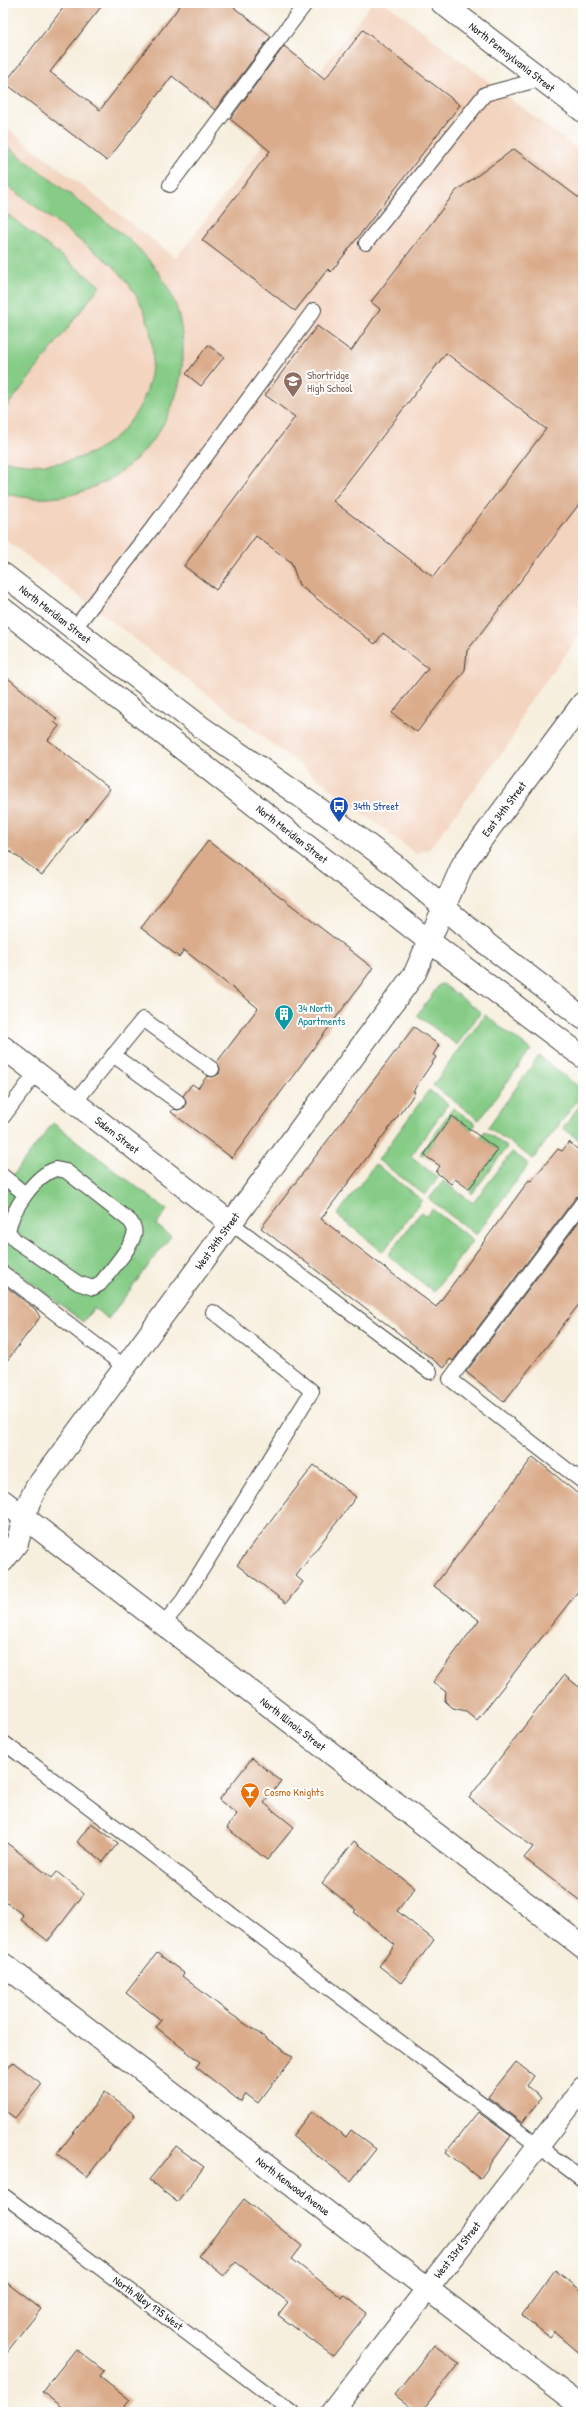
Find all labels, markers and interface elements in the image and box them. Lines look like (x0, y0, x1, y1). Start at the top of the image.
street label: North Pennsylvania Street (466, 19, 558, 95)
place label: Shortridge High School (307, 368, 352, 395)
school or university icon: Shortridge High School (282, 370, 304, 398)
street label: North Meridian Street (16, 582, 94, 647)
street label: East 34th Street (479, 779, 529, 839)
bus stop icon: 34th Street (328, 795, 350, 823)
place label: 34th Street (353, 799, 399, 813)
street label: North Meridian Street (253, 802, 331, 867)
place label: 34 North Apartments (298, 1001, 345, 1028)
building icon: 34 North Apartments (273, 1003, 295, 1031)
street label: Salem Street (92, 1113, 142, 1157)
street label: West 34th Street (192, 1209, 243, 1272)
street label: North Illinois Street (257, 1694, 329, 1754)
bar icon: Cosmo Knights (239, 1781, 261, 1809)
place label: Cosmo Knights (264, 1785, 324, 1799)
street label: North Kenwood Avenue (253, 2154, 333, 2219)
street label: West 33rd Street (430, 2219, 484, 2281)
street label: North Alley 175 West (110, 2273, 186, 2333)

